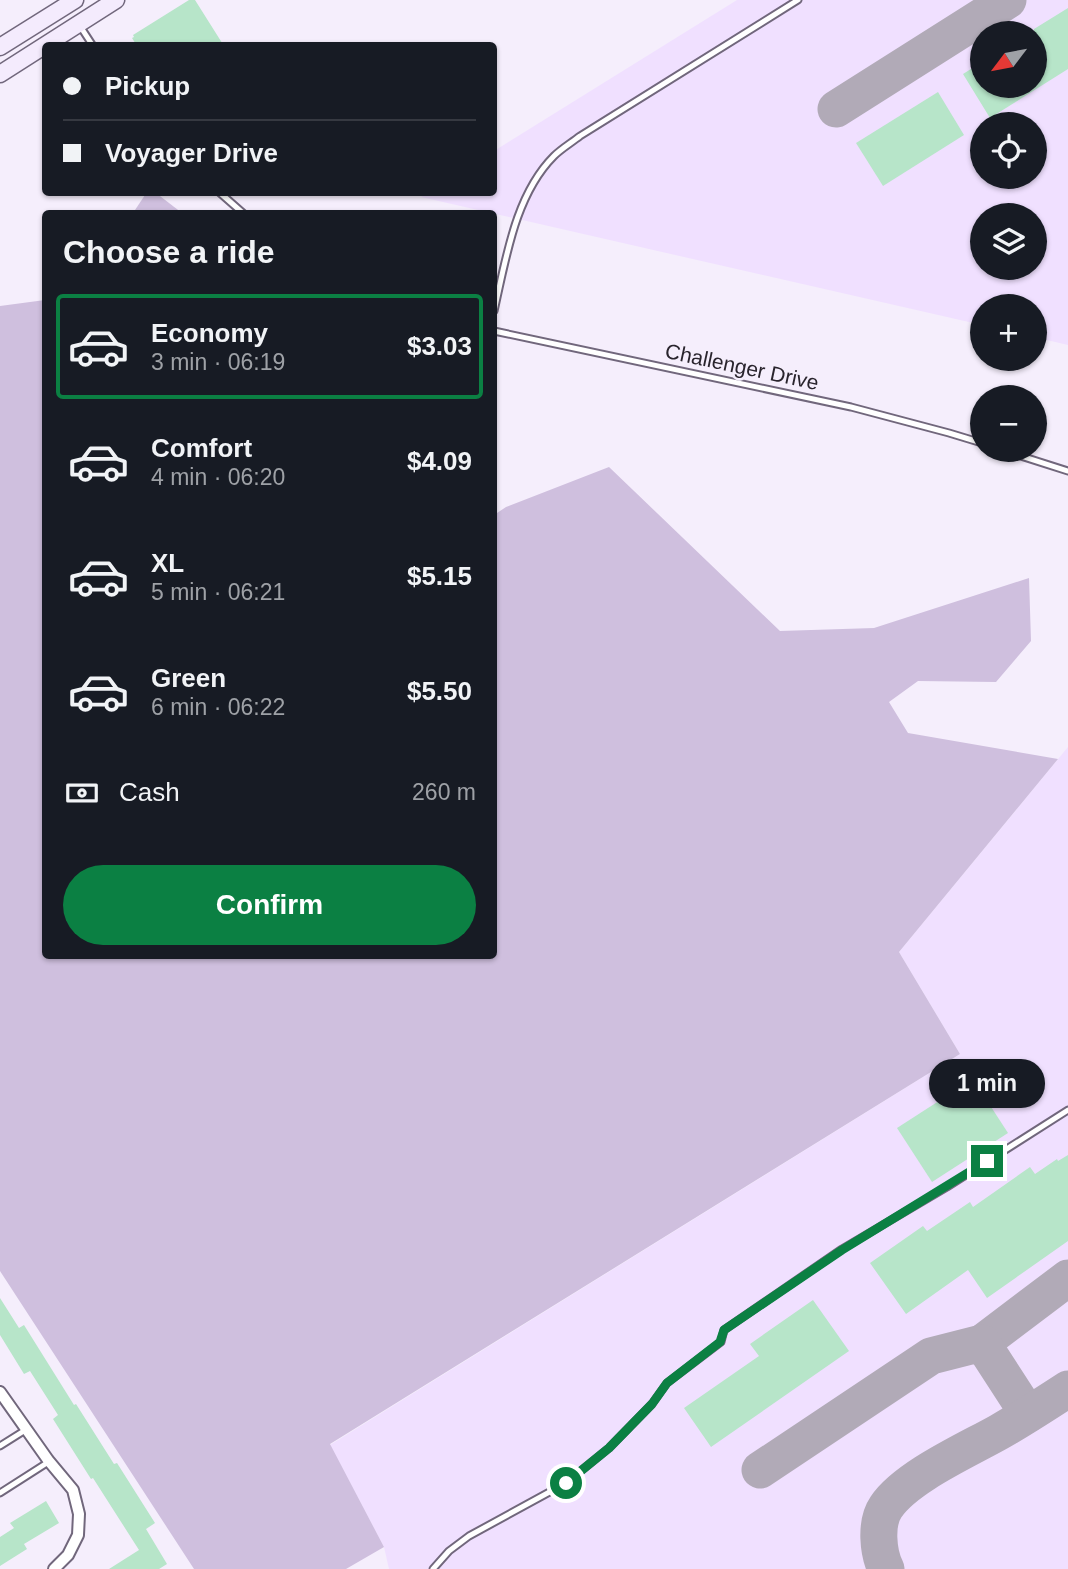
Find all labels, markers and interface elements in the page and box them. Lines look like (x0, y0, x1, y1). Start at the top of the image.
north arrow (970, 21, 1046, 98)
map controls (970, 21, 1047, 462)
text: Pickup (105, 71, 190, 101)
button: locate (970, 112, 1047, 189)
text: Voyager Drive (105, 138, 278, 168)
button: layers (970, 203, 1047, 280)
text: Choose a ride (63, 234, 275, 270)
button: + (970, 294, 1047, 371)
icon: car (67, 315, 130, 378)
text: Economy (151, 318, 268, 348)
text: $3.03 (407, 331, 472, 361)
street label: Challenger Drive (663, 339, 821, 394)
text: 3 min · 06:19 (151, 349, 285, 375)
button: − (970, 385, 1047, 462)
icon: car (67, 430, 130, 493)
text: Comfort (151, 433, 252, 463)
text: $4.09 (407, 446, 472, 476)
text: 4 min · 06:20 (151, 464, 285, 490)
icon: car (67, 545, 130, 608)
text: XL (151, 548, 184, 578)
text: $5.15 (407, 561, 472, 591)
text: 5 min · 06:21 (151, 579, 285, 605)
icon: car (67, 660, 130, 723)
text: Green (151, 663, 226, 693)
text: $5.50 (407, 676, 472, 706)
text: 6 min · 06:22 (151, 694, 285, 720)
icon: cash (63, 774, 101, 812)
text: Cash (119, 777, 180, 807)
text: 260 m (412, 779, 476, 805)
button: Confirm (63, 865, 476, 945)
callout: 1 min (929, 1060, 1045, 1108)
text: 1 min (957, 1070, 1017, 1096)
route end (971, 1145, 1003, 1177)
route start (550, 1467, 582, 1499)

